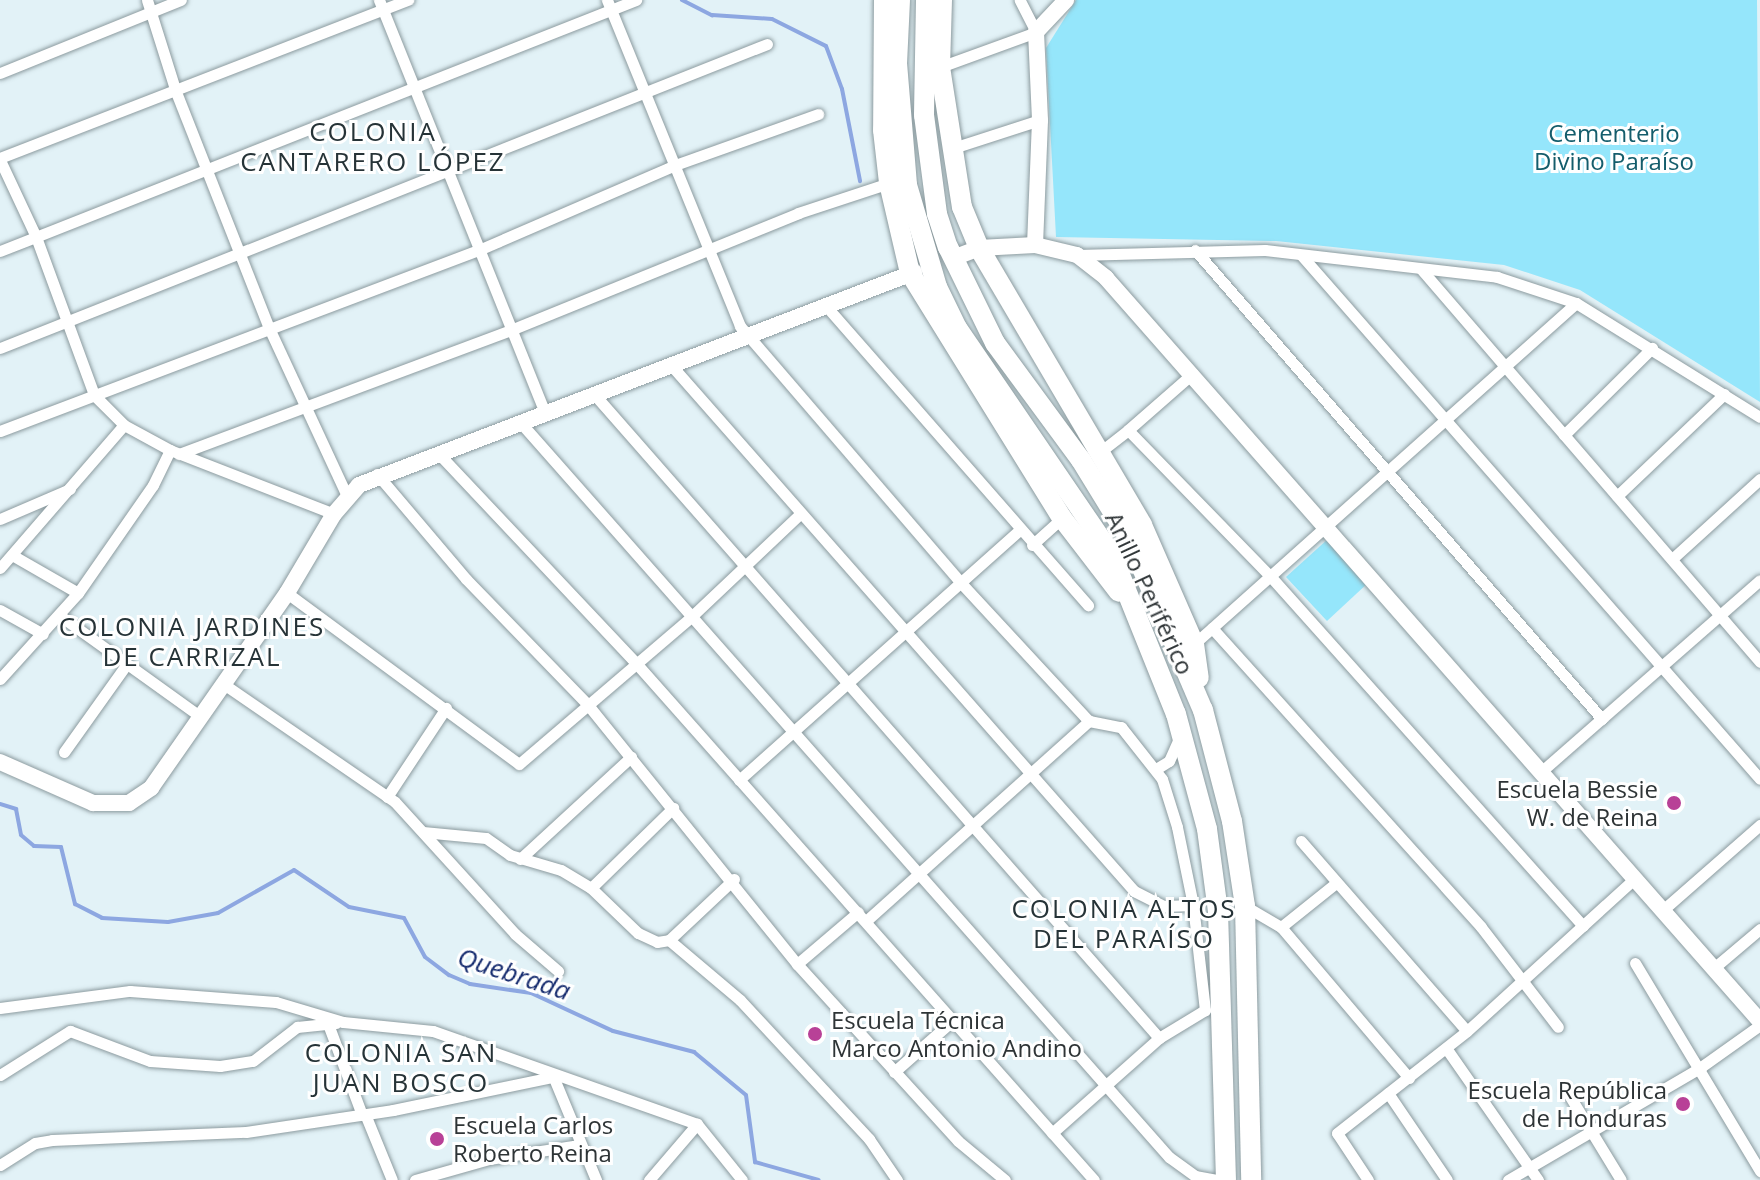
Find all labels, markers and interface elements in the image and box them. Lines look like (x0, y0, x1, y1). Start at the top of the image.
district label: COLONIA CANTARERO LÓPEZ (240, 116, 506, 178)
park label: Cementerio Divino Paraíso (1534, 119, 1694, 175)
street label: Anillo Periférico (1100, 507, 1200, 679)
district label: COLONIA JARDINES DE CARRIZAL (59, 611, 325, 672)
place label: Escuela Bessie W. de Reina (1497, 775, 1658, 831)
marker: Escuela Bessie W. de Reina (1665, 794, 1683, 812)
district label: COLONIA ALTOS DEL PARAÍSO (1011, 893, 1237, 954)
water label: Quebrada (454, 941, 574, 1007)
place label: Escuela Técnica Marco Antonio Andino (831, 1006, 1082, 1062)
marker: Escuela Técnica Marco Antonio Andino (806, 1025, 824, 1043)
district label: COLONIA SAN JUAN BOSCO (305, 1037, 497, 1098)
place label: Escuela República de Honduras (1468, 1076, 1667, 1132)
marker: Escuela República de Honduras (1674, 1095, 1692, 1113)
place label: Escuela Carlos Roberto Reina (453, 1111, 613, 1167)
marker: Escuela Carlos Roberto Reina (428, 1130, 446, 1148)

